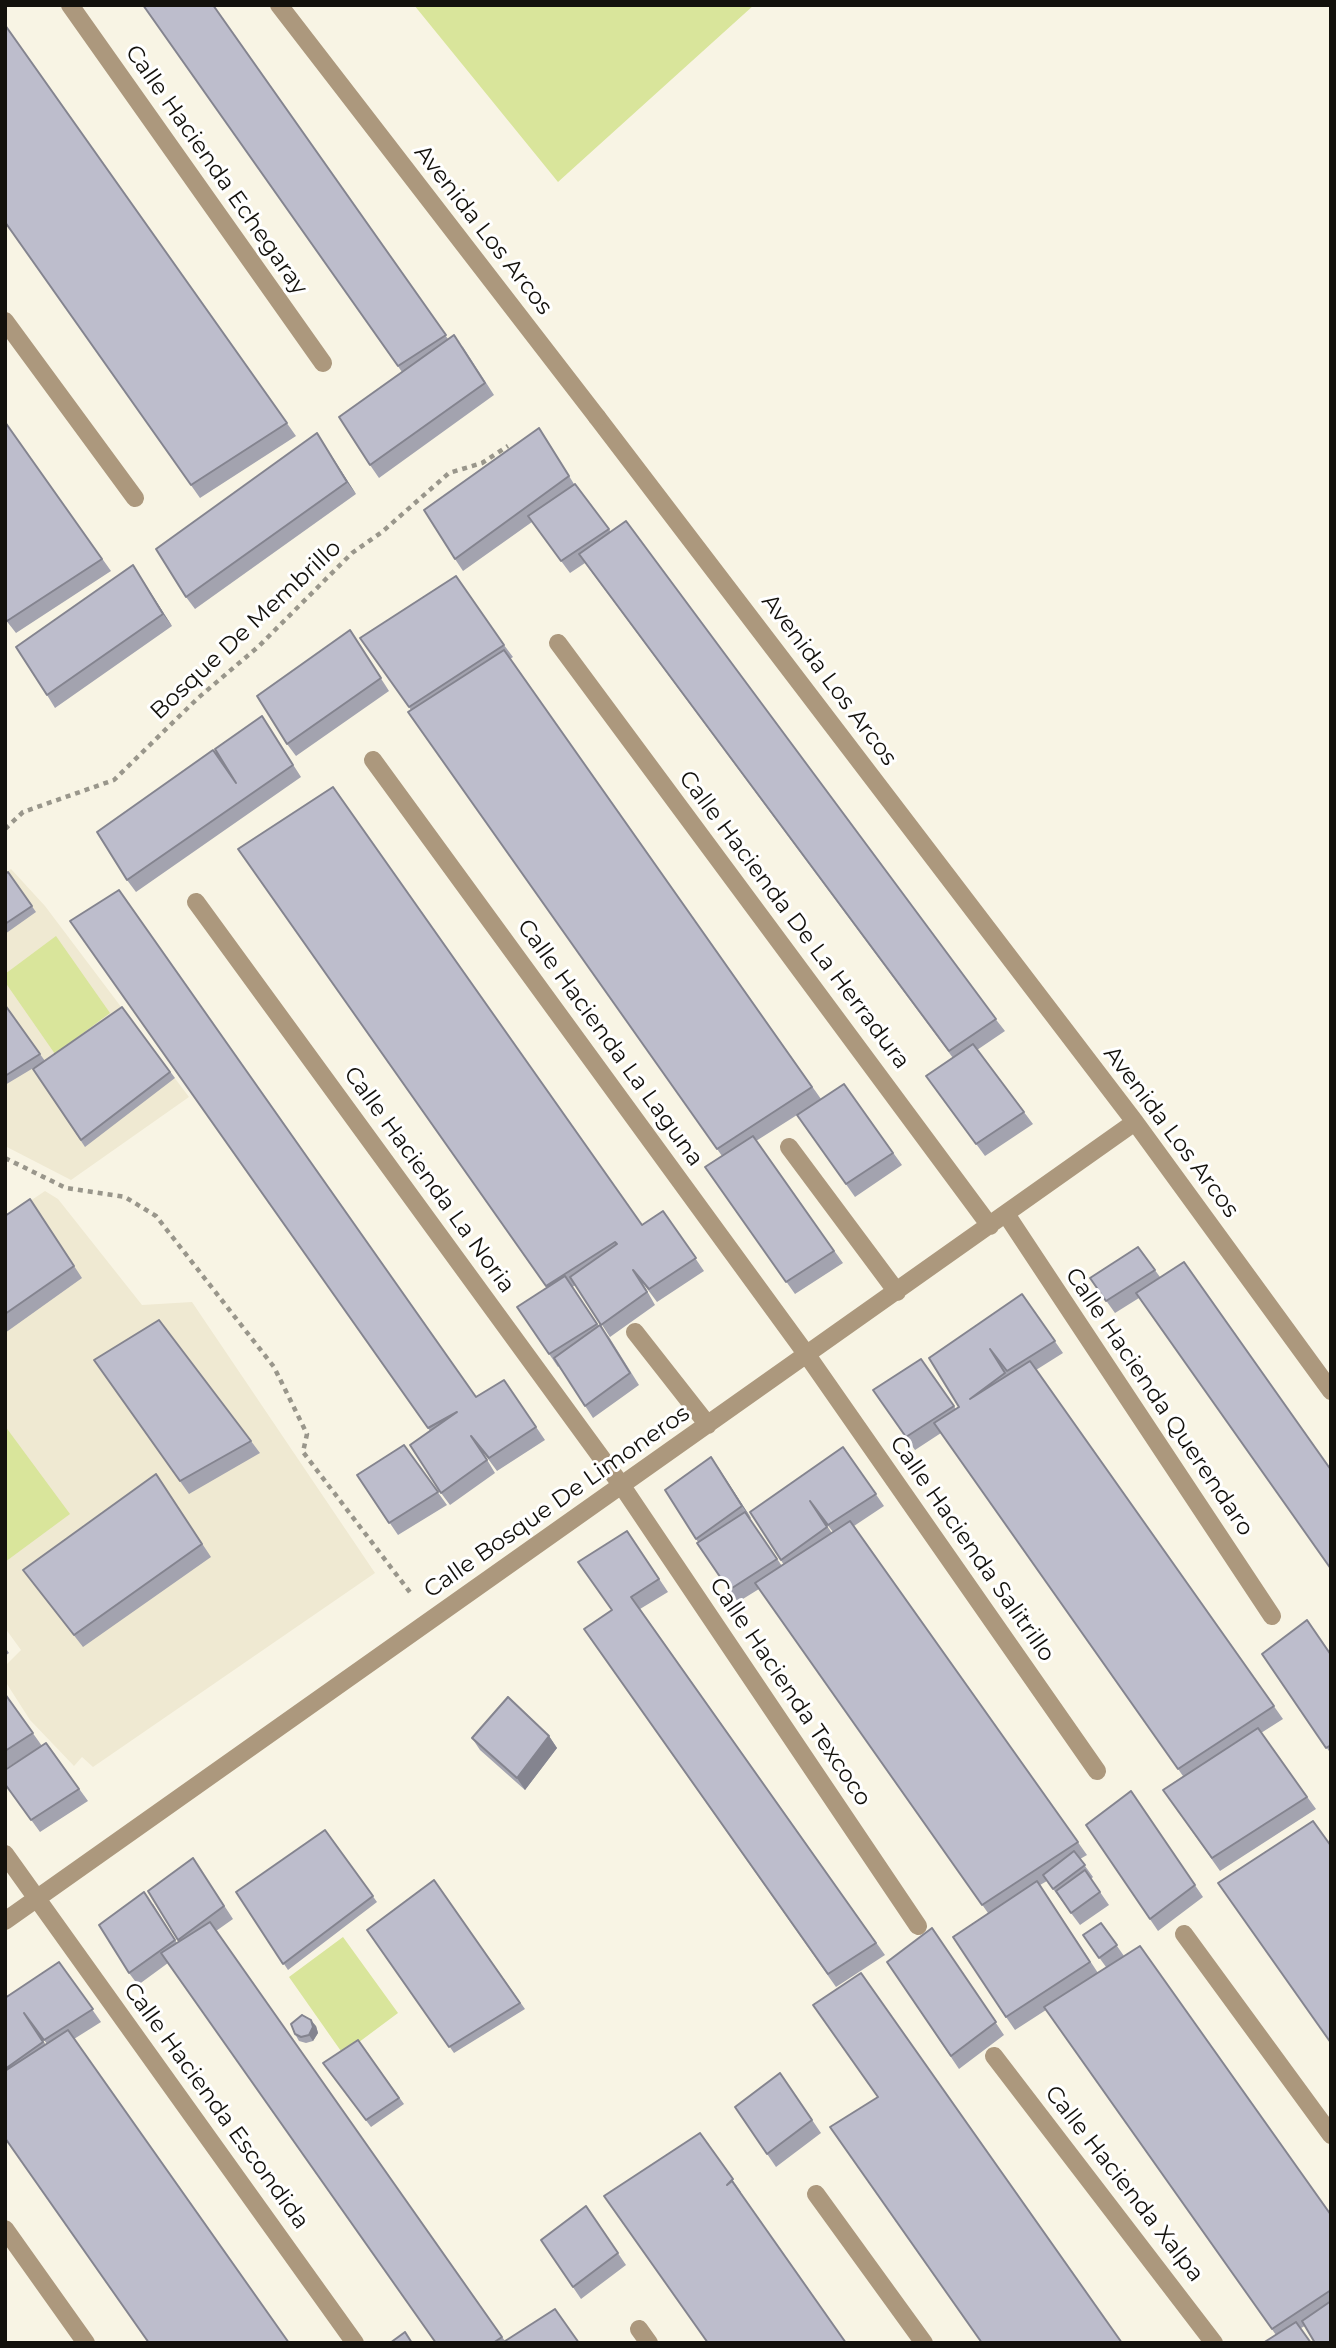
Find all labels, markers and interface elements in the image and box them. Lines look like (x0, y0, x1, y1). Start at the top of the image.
street label: Calle Hacienda Echegaray (119, 40, 313, 300)
street label: Avenida Los Arcos (408, 140, 558, 320)
street label: Bosque De Membrillo (145, 534, 347, 726)
street label: Avenida Los Arcos (755, 589, 903, 771)
street label: Calle Hacienda De La Herradura (673, 765, 915, 1075)
street label: Calle Hacienda La Laguna (511, 914, 709, 1172)
street label: Avenida Los Arcos (1097, 1041, 1245, 1223)
street label: Calle Hacienda La Noria (338, 1061, 520, 1299)
street label: Calle Hacienda Querendaro (1059, 1263, 1259, 1541)
street label: Calle Bosque De Limoneros (419, 1400, 695, 1604)
street label: Calle Hacienda Salitrillo (884, 1431, 1060, 1667)
street label: Calle Hacienda Texcoco (703, 1573, 877, 1811)
street label: Calle Hacienda Escondida (117, 1977, 315, 2235)
street label: Calle Hacienda Xalpa (1039, 2080, 1209, 2288)

